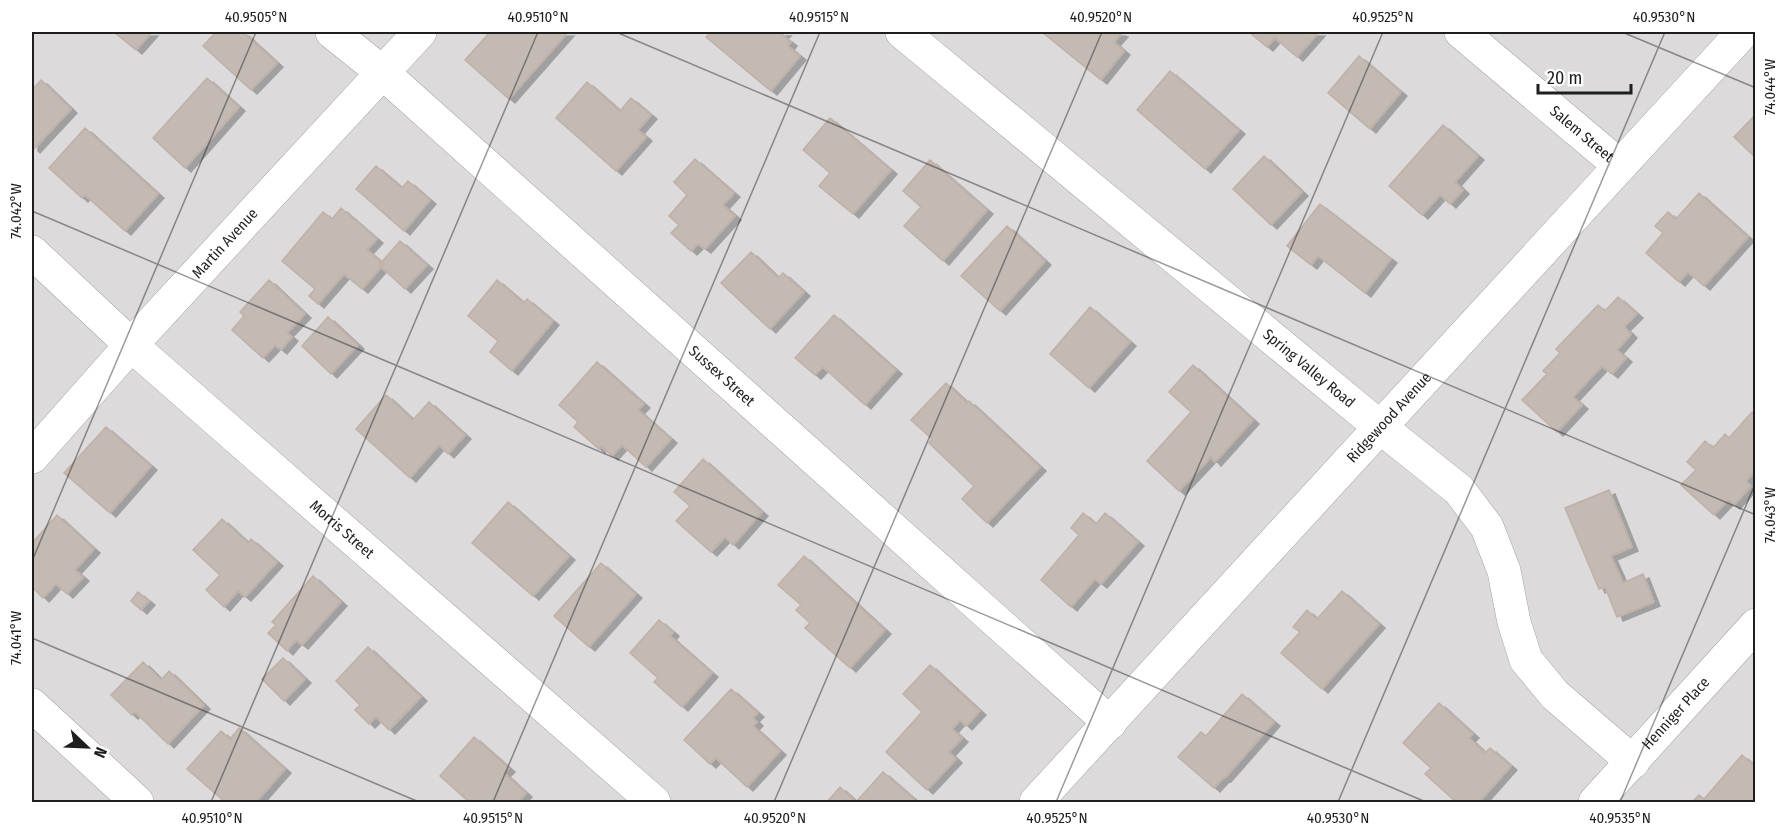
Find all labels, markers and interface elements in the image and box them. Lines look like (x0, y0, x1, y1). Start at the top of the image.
text: 40.9505°N (225, 8, 287, 26)
text: 40.9510°N (507, 8, 569, 26)
text: 40.9515°N (789, 8, 849, 26)
text: 40.9520°N (1070, 8, 1132, 26)
text: 40.9525°N (1352, 8, 1414, 26)
text: 40.9530°N (1633, 8, 1695, 26)
scale bar (1538, 57, 1631, 95)
text: 74.044°W (1761, 59, 1779, 115)
text: 20 m (1547, 67, 1582, 89)
street label: Salem Street (1546, 102, 1618, 166)
text: 74.042°W (7, 183, 25, 239)
street label: Martin Avenue (188, 205, 262, 282)
street label: Spring Valley Road (1259, 325, 1359, 412)
street label: Sussex Street (685, 342, 759, 410)
street label: Ridgewood Avenue (1343, 368, 1435, 467)
text: 74.043°W (1761, 487, 1779, 543)
street label: Morris Street (306, 496, 378, 562)
text: 74.041°W (7, 611, 25, 665)
street label: Henniger Place (1638, 673, 1713, 753)
north arrow (57, 717, 117, 777)
text: N (90, 745, 111, 761)
text: 40.9510°N (181, 809, 243, 827)
text: 40.9515°N (463, 809, 523, 827)
text: 40.9520°N (744, 809, 806, 827)
text: 40.9525°N (1026, 809, 1088, 827)
text: 40.9530°N (1307, 809, 1369, 827)
text: 40.9535°N (1589, 809, 1651, 827)

